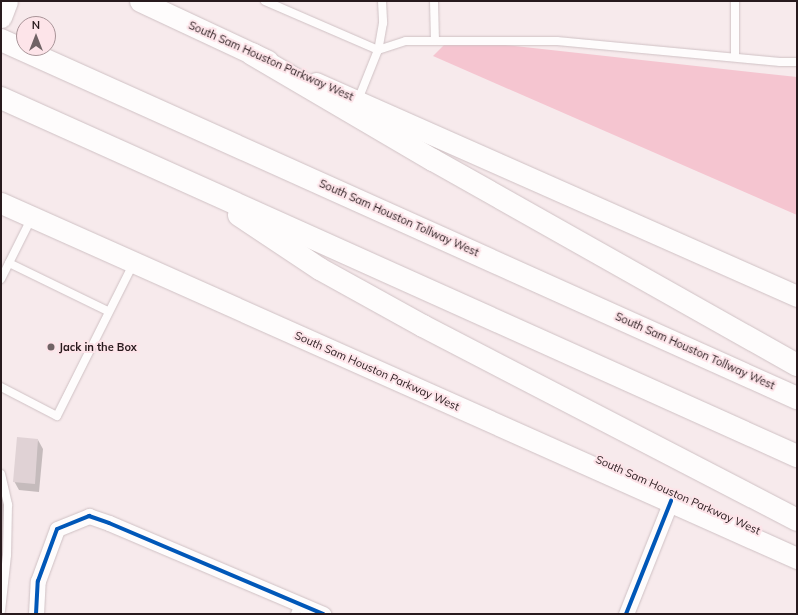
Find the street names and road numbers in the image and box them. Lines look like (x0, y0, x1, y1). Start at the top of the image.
street label: South Sam Houston Parkway West (187, 19, 355, 103)
street label: South Sam Houston Tollway West (317, 177, 481, 259)
street label: South Sam Houston Tollway West (613, 310, 777, 392)
street label: South Sam Houston Parkway West (293, 329, 461, 413)
street label: South Sam Houston Parkway West (594, 453, 762, 537)

